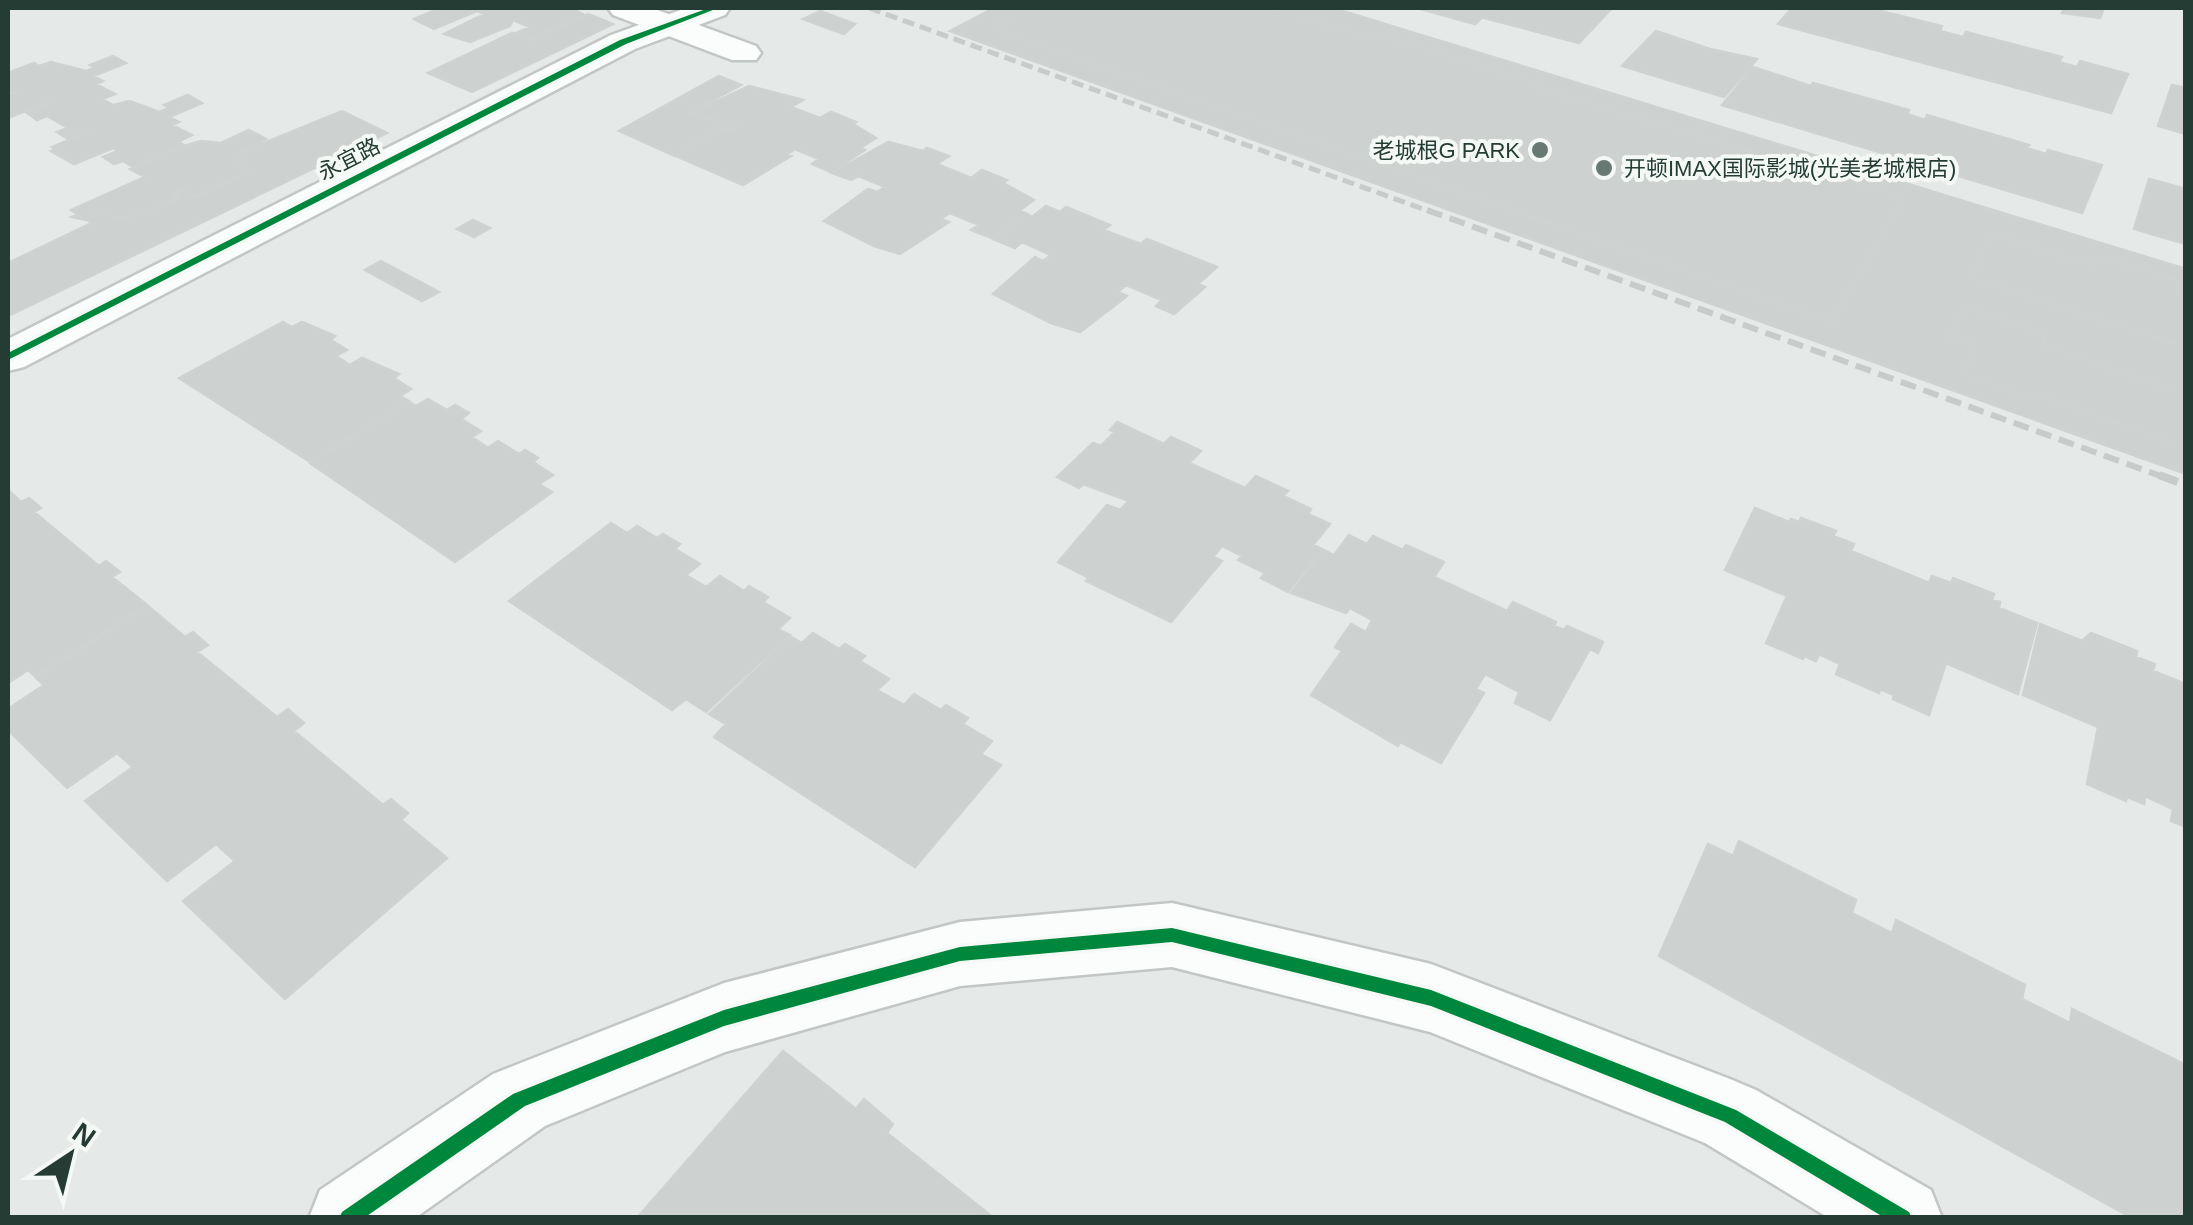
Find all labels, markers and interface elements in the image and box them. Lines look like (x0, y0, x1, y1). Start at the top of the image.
street label: 永宜路 (314, 133, 384, 185)
place label: 老城根G PARK (1372, 138, 1520, 163)
marker: 老城根G PARK (1529, 139, 1551, 161)
place label: 开顿IMAX国际影城(光美老城根店) (1624, 156, 1956, 181)
marker: 开顿IMAX国际影城(光美老城根店) (1593, 157, 1615, 179)
north arrow (20, 1105, 120, 1205)
text: N (67, 1116, 101, 1153)

